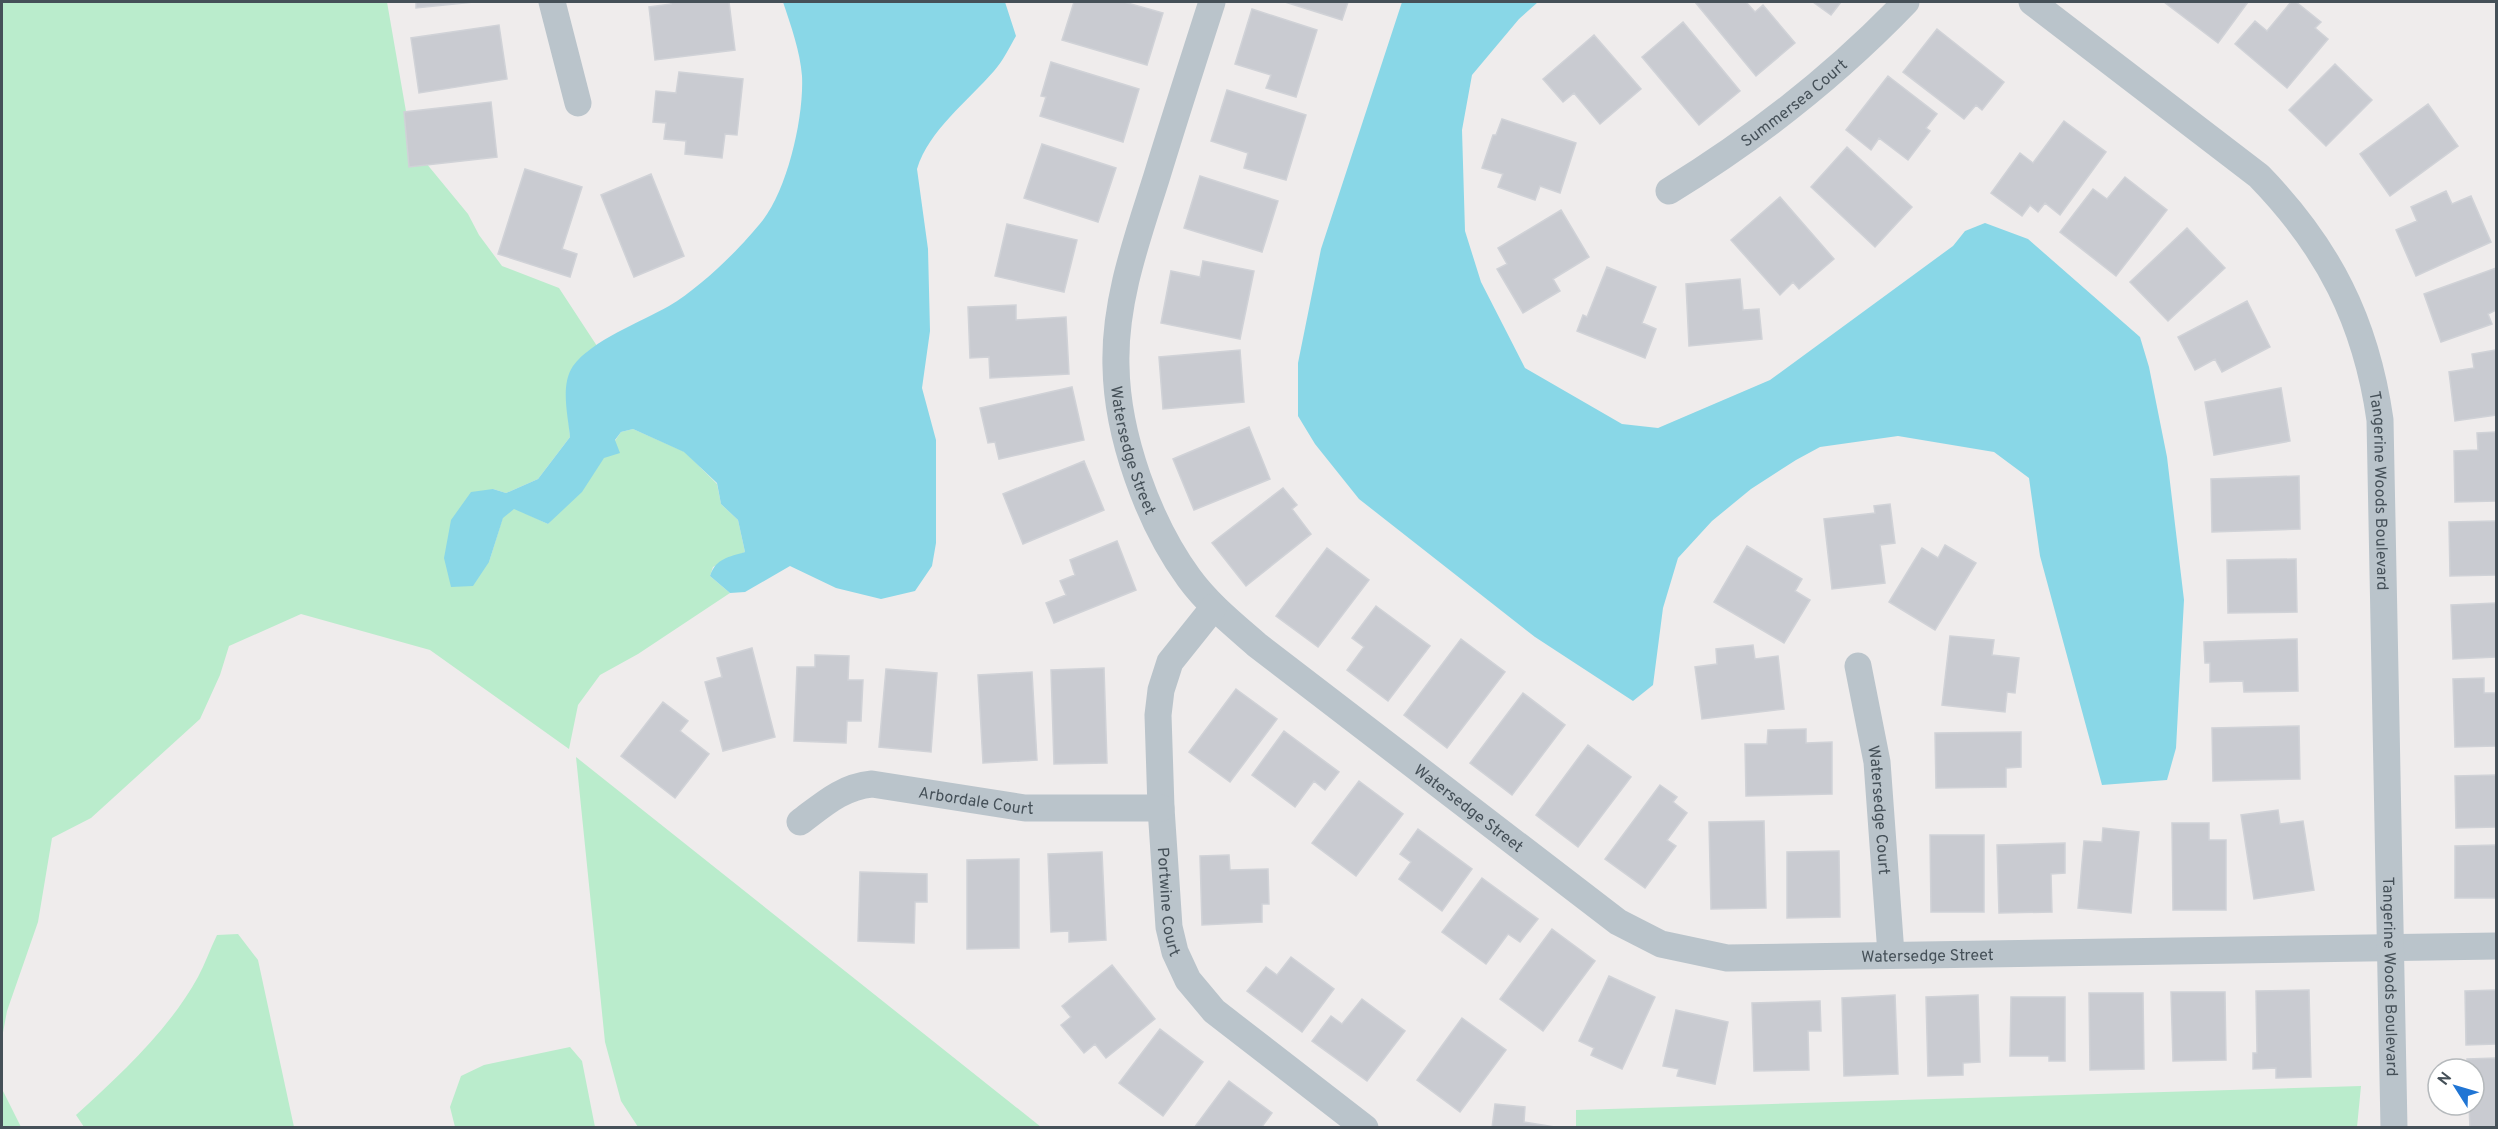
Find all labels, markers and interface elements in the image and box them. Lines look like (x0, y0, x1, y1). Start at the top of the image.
street label: Summersea Court (1738, 56, 1852, 152)
street label: Watersedge Street (1105, 385, 1159, 518)
street label: Tangerine Woods Boulevard (2363, 390, 2391, 591)
street label: Watersedge Court (1862, 744, 1893, 876)
street label: Watersedge Street (1409, 761, 1527, 858)
street label: Arbordale Court (917, 783, 1033, 820)
street label: Portwine Court (1152, 847, 1184, 960)
street label: Tangerine Woods Boulevard (2377, 877, 2401, 1077)
street label: Watersedge Street (1861, 946, 1994, 968)
north arrow (2426, 1057, 2486, 1117)
text: N (2434, 1069, 2457, 1090)

